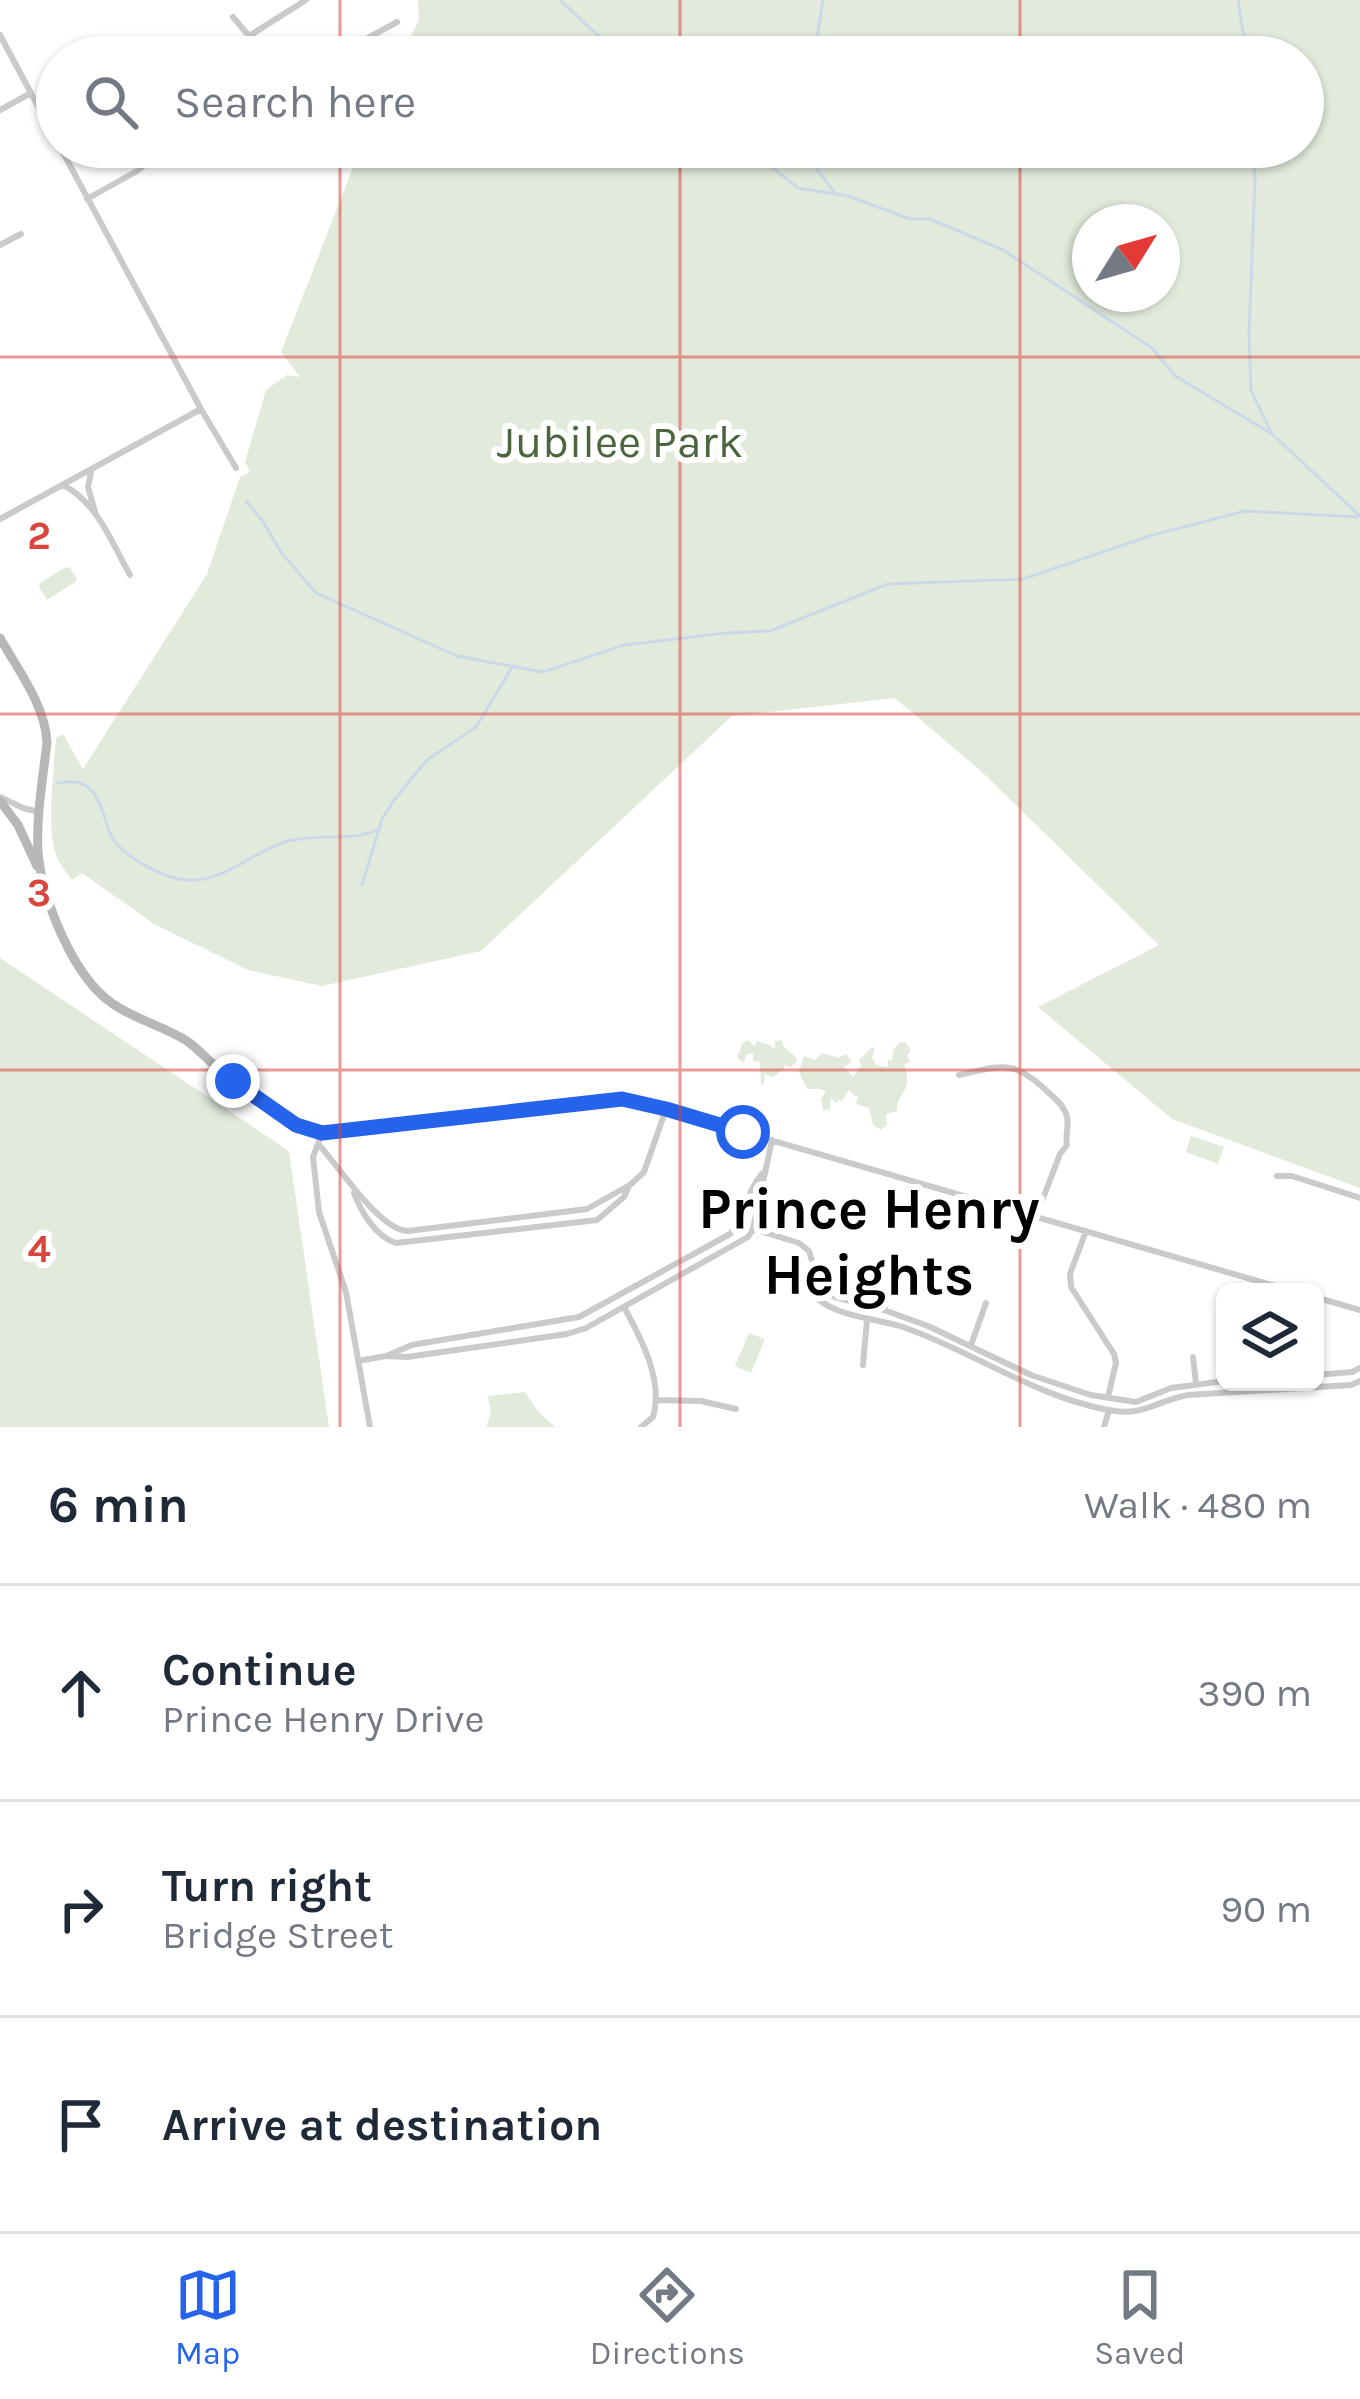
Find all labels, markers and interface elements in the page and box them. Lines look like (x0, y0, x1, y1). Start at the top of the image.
search box (36, 36, 1324, 168)
icon: search (78, 69, 144, 135)
text: Search here (174, 76, 416, 128)
north arrow (1072, 204, 1180, 312)
park label: Jubilee Park (497, 416, 743, 468)
text: 2 (27, 513, 51, 559)
text: 3 (27, 870, 51, 916)
route end (206, 1054, 260, 1108)
route start (716, 1105, 770, 1159)
district label: Prince Henry Heights (698, 1176, 1040, 1309)
text: 4 (27, 1226, 51, 1272)
map controls (1216, 1283, 1324, 1391)
button: layers (1216, 1283, 1324, 1391)
text: 6 min (48, 1475, 189, 1535)
text: Walk · 480 m (1084, 1482, 1312, 1528)
text: Continue (162, 1644, 357, 1696)
icon: ahead (48, 1660, 114, 1726)
text: 390 m (1197, 1670, 1312, 1716)
text: Prince Henry Drive (162, 1696, 485, 1742)
text: Turn right (162, 1860, 372, 1912)
icon: right (48, 1876, 114, 1942)
text: 90 m (1220, 1886, 1312, 1932)
text: Bridge Street (162, 1912, 393, 1958)
icon: arrive (48, 2092, 114, 2158)
text: Arrive at destination (162, 2099, 602, 2151)
tab: Map (175, 2262, 241, 2372)
tab: Directions (590, 2262, 745, 2372)
tab: Saved (1094, 2262, 1185, 2372)

